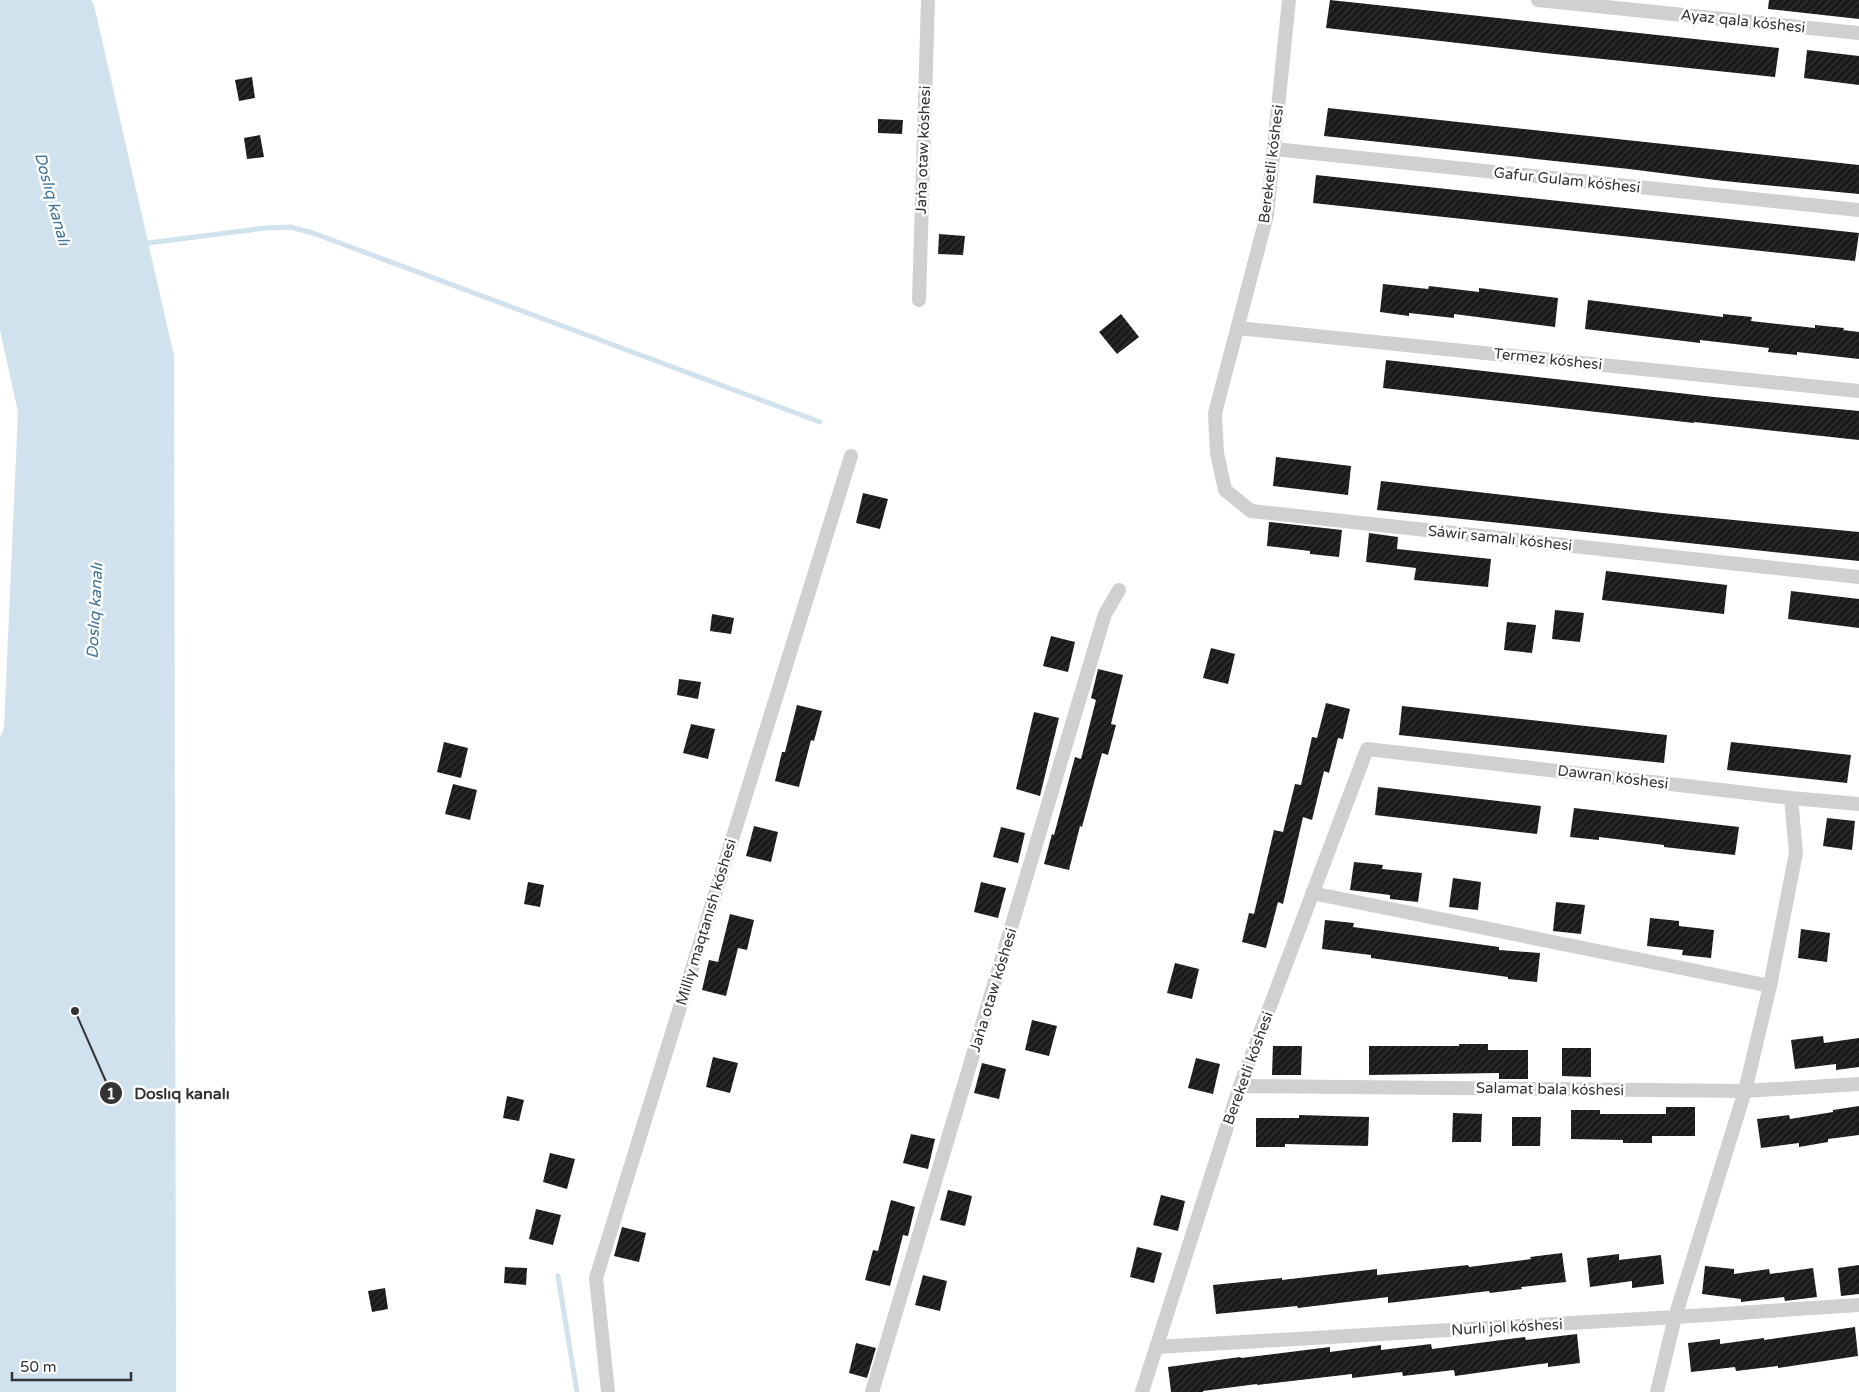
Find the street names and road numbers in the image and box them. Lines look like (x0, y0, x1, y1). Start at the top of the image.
street label: Ayaz qala kóshesi (1680, 6, 1806, 36)
street label: Jańa otaw kóshesi (912, 85, 934, 215)
street label: Bereketli kóshesi (1255, 104, 1287, 224)
street label: Gafur Gulam kóshesi (1493, 163, 1641, 197)
street label: Termez kóshesi (1493, 344, 1603, 374)
street label: Sáwir samalı kóshesi (1427, 521, 1573, 555)
street label: Dawran kóshesi (1557, 761, 1669, 793)
street label: Milliy maqtanısh kóshesi (672, 837, 740, 1007)
street label: Jańa otaw kóshesi (966, 926, 1020, 1054)
street label: Bereketli kóshesi (1219, 1009, 1277, 1127)
street label: Salamat bala kóshesi (1476, 1079, 1624, 1099)
street label: Nurlı jol kóshesi (1451, 1315, 1563, 1339)

